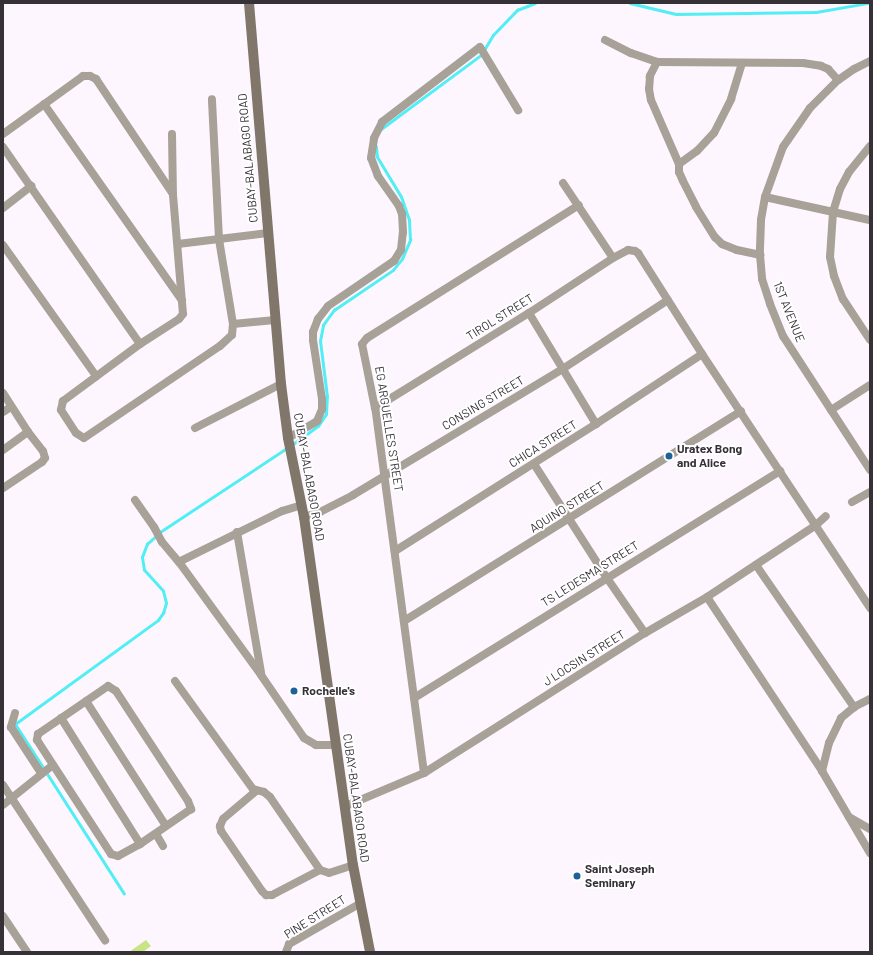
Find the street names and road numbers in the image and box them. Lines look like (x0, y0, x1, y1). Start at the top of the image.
street label: CUBAY-BALABAGO ROAD (235, 93, 261, 223)
street label: 1ST AVENUE (770, 280, 808, 344)
street label: TIROL STREET (464, 291, 536, 343)
street label: EG ARGUELLES STREET (372, 365, 406, 493)
street label: CONSING STREET (439, 373, 527, 433)
street label: CUBAY-BALABAGO ROAD (291, 412, 327, 542)
street label: CHICA STREET (506, 417, 580, 471)
street label: AQUINO STREET (527, 478, 607, 536)
street label: TS LEDESMA STREET (538, 538, 642, 610)
street label: J LOCSIN STREET (540, 627, 628, 689)
street label: CUBAY-BALABAGO ROAD (340, 733, 372, 863)
street label: PINE STREET (281, 892, 349, 942)

